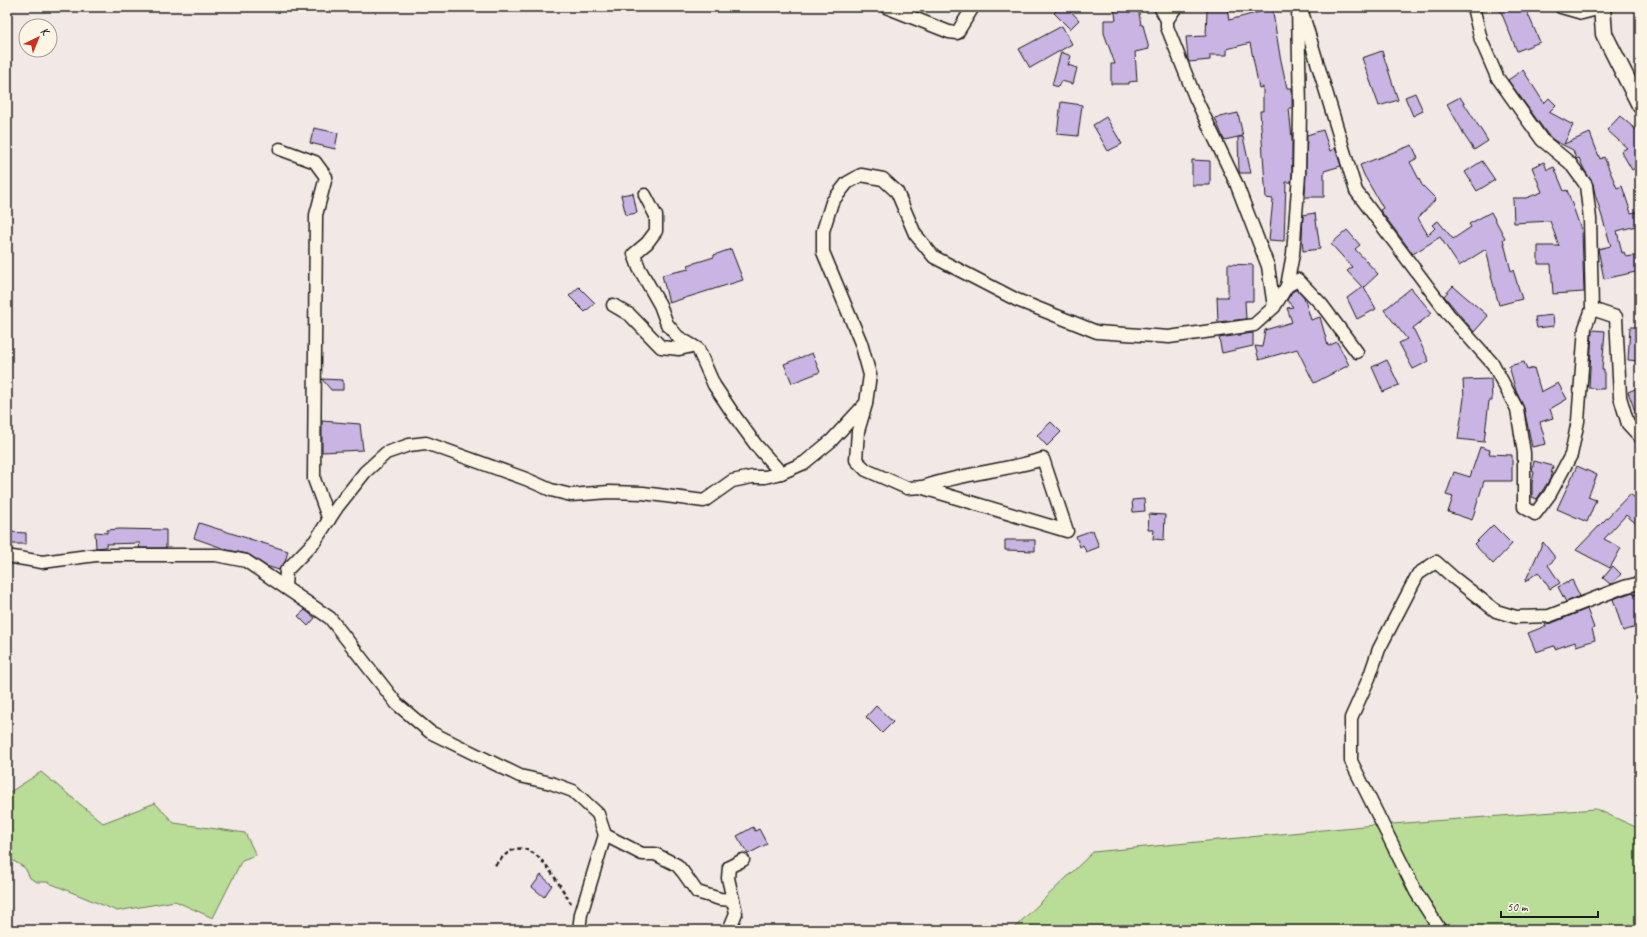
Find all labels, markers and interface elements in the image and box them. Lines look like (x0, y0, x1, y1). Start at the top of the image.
north arrow (18, 18, 58, 58)
text: K (38, 24, 53, 39)
scale bar (1501, 893, 1598, 919)
text: 50 m (1507, 899, 1529, 915)

